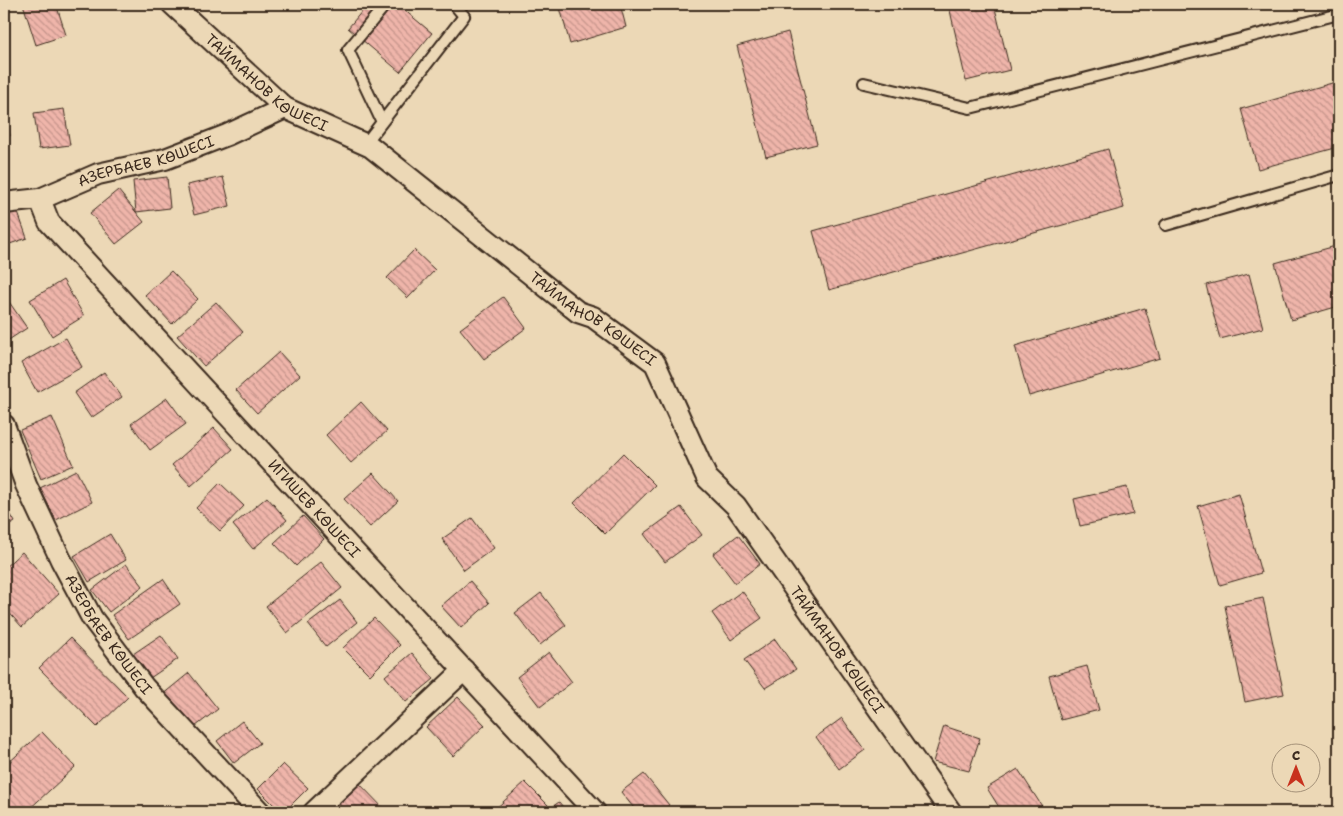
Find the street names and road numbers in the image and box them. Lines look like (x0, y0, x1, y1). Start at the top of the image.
street label: ТАЙМАНОВ КӨШЕСІ (201, 29, 331, 136)
street label: АЗЕРБАЕВ КӨШЕСІ (75, 131, 217, 192)
street label: ТАЙМАНОВ КӨШЕСІ (525, 267, 660, 370)
street label: ИГИШЕВ КӨШЕСІ (264, 455, 365, 562)
street label: АЗЕРБАЕВ КӨШЕСІ (60, 571, 156, 699)
street label: ТАЙМАНОВ КӨШЕСІ (785, 582, 889, 717)

